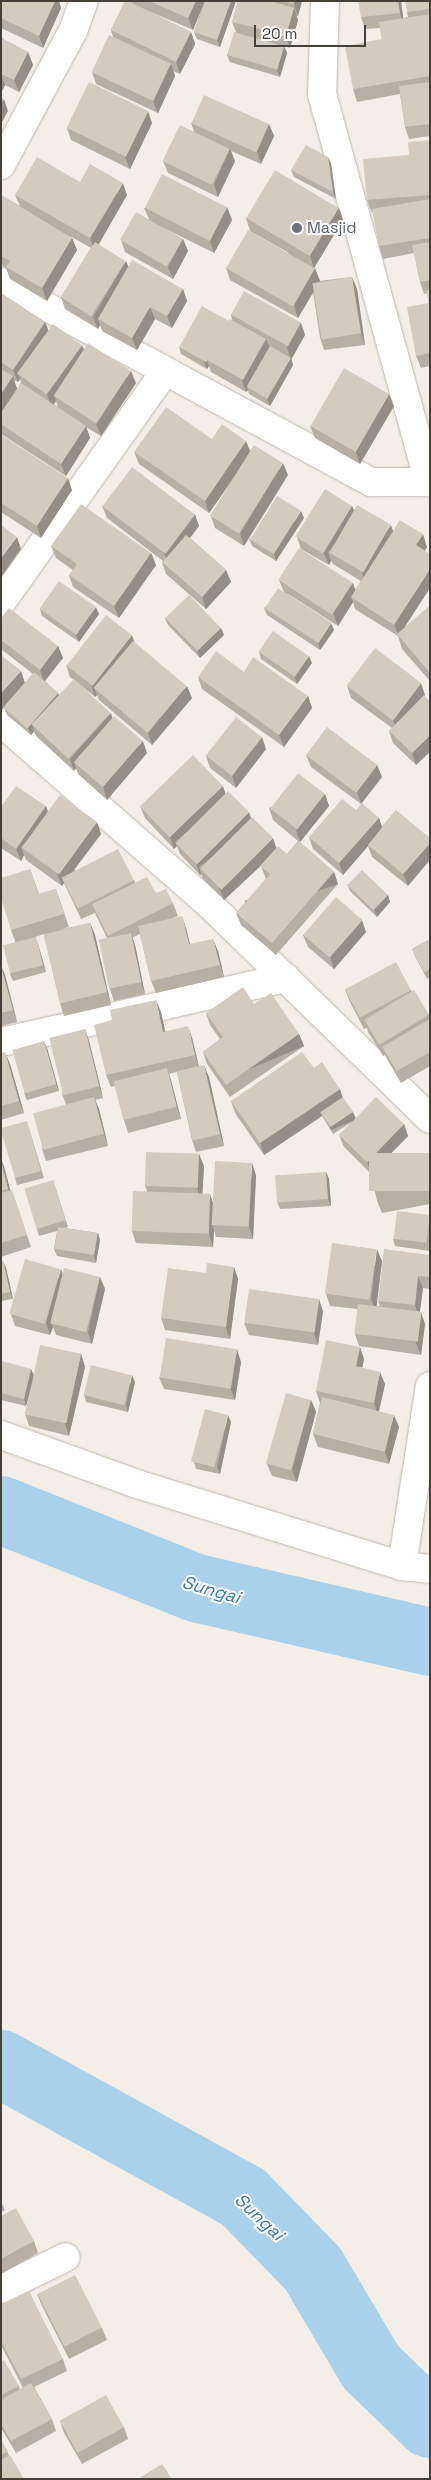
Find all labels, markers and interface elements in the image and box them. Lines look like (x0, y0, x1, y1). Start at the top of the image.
scale bar (256, 15, 368, 47)
text: 20 m (262, 24, 297, 43)
place label: Masjid (307, 218, 357, 238)
marker: Masjid (291, 222, 303, 234)
water label: Sungai (179, 1571, 243, 1609)
water label: Sungai (230, 2189, 288, 2245)

